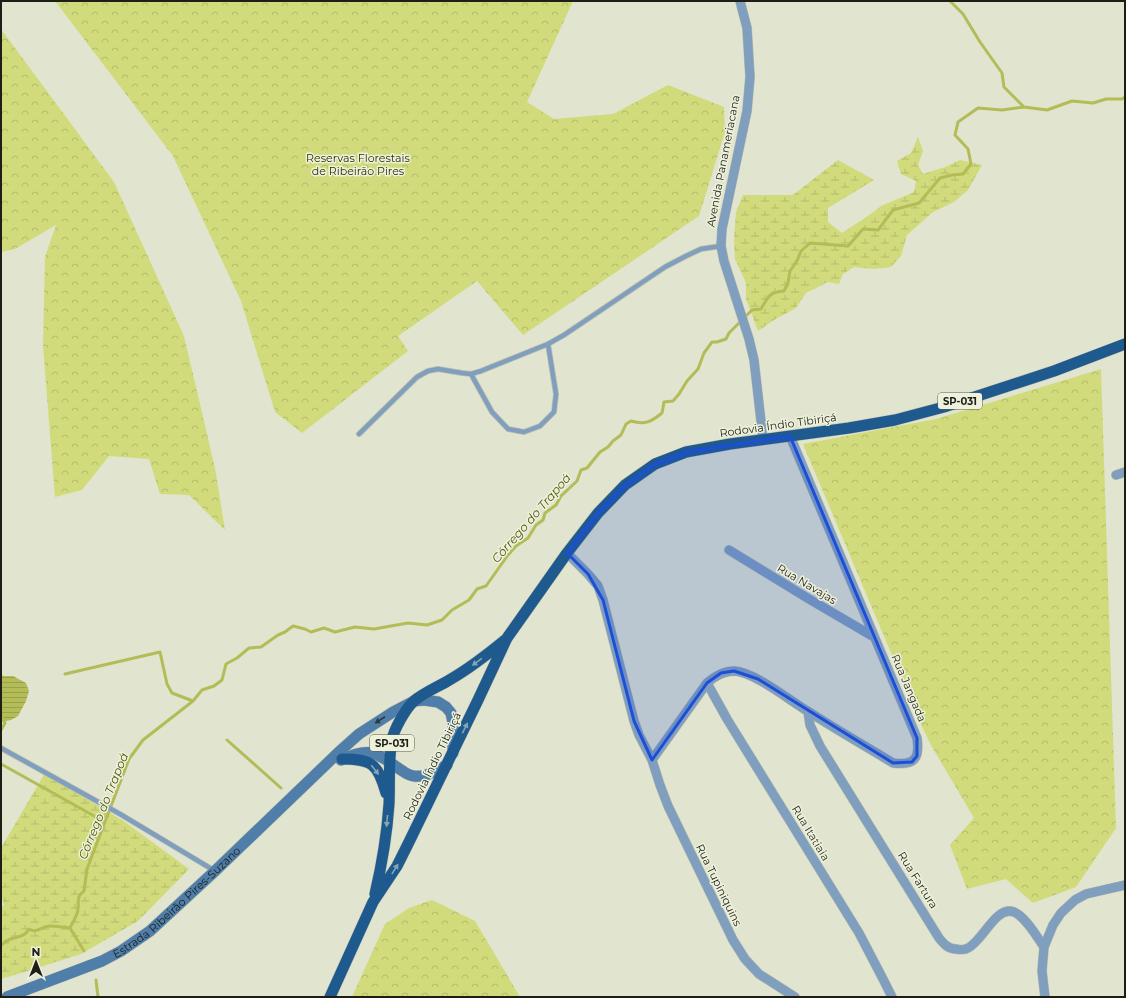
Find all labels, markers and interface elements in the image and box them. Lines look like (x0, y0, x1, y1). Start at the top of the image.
street label: Avenida Panameriacana (703, 94, 743, 228)
park label: Reservas Florestais de Ribeirão Pires (306, 151, 411, 178)
road number: SP-031 (938, 393, 982, 409)
street label: Rodovia Índio Tibiriçá (719, 410, 837, 440)
water label: Córrego do Trapoá (488, 470, 574, 566)
street label: Rua Navajas (775, 561, 840, 608)
street label: Rua Jangada (888, 652, 930, 724)
one-way arrow (471, 658, 482, 666)
street label: Rodovia Índio Tibiriçá (400, 710, 464, 822)
one-way arrow (375, 716, 385, 724)
one-way arrow (462, 722, 468, 734)
road number: SP-031 (370, 735, 414, 751)
water label: Córrego do Trapoá (75, 751, 131, 861)
one-way arrow (371, 764, 380, 775)
street label: Rua Itatiaia (789, 803, 833, 863)
one-way arrow (384, 815, 391, 827)
street label: Rua Tupiniquins (693, 842, 745, 929)
street label: Estrada Ribeirão Pires-Suzano (110, 843, 243, 961)
street label: Rua Fartura (895, 849, 941, 911)
one-way arrow (391, 864, 398, 875)
north arrow (16, 942, 56, 982)
text: N (32, 945, 40, 959)

